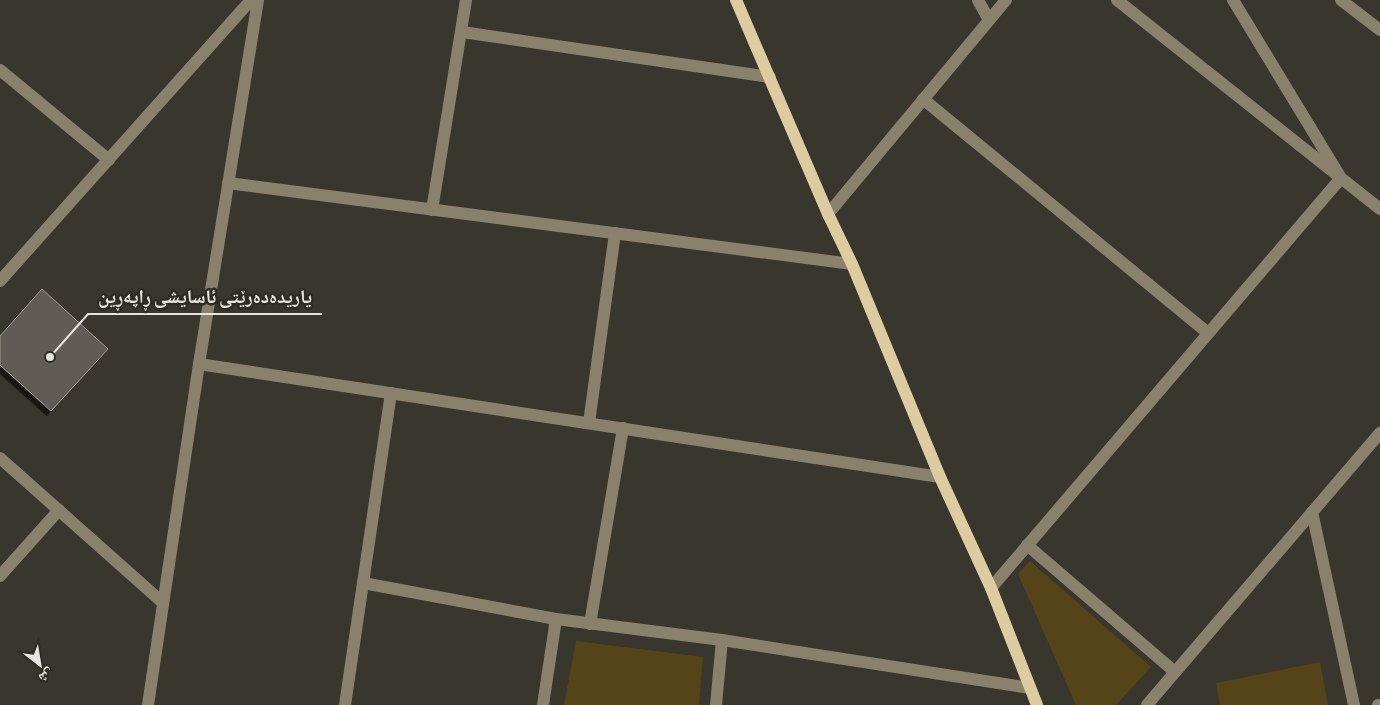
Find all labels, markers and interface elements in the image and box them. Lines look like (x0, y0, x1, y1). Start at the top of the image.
callout: یاریدەدەرێتی ئاسایشی ڕاپەڕین (88, 280, 322, 314)
text: یاریدەدەرێتی ئاسایشی ڕاپەڕین (98, 288, 312, 311)
north arrow (15, 640, 65, 690)
text: ش (36, 665, 56, 685)

